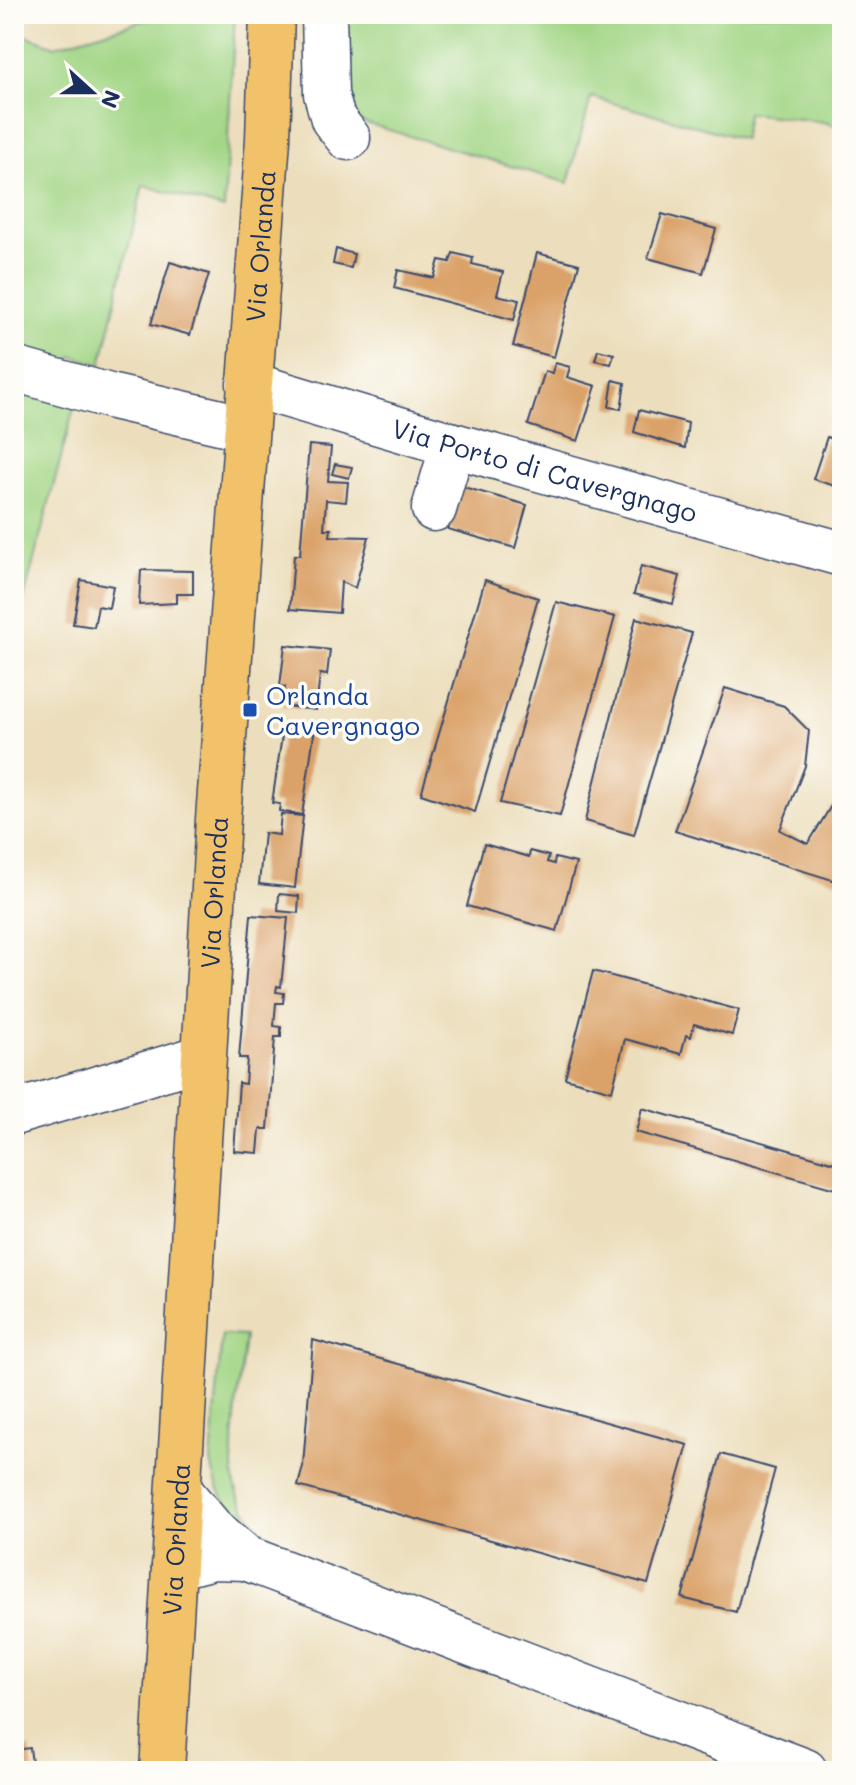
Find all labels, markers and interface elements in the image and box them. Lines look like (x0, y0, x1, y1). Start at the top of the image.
north arrow (52, 52, 132, 132)
text: N (95, 86, 128, 112)
street label: Via Orlanda (238, 169, 283, 324)
street label: Via Porto di Cavergnago (388, 411, 701, 530)
place label: Orlanda Cavergnago (266, 678, 420, 742)
marker: Orlanda Cavergnago (241, 701, 259, 719)
street label: Via Orlanda (192, 815, 235, 970)
street label: Via Orlanda (154, 1462, 197, 1617)

